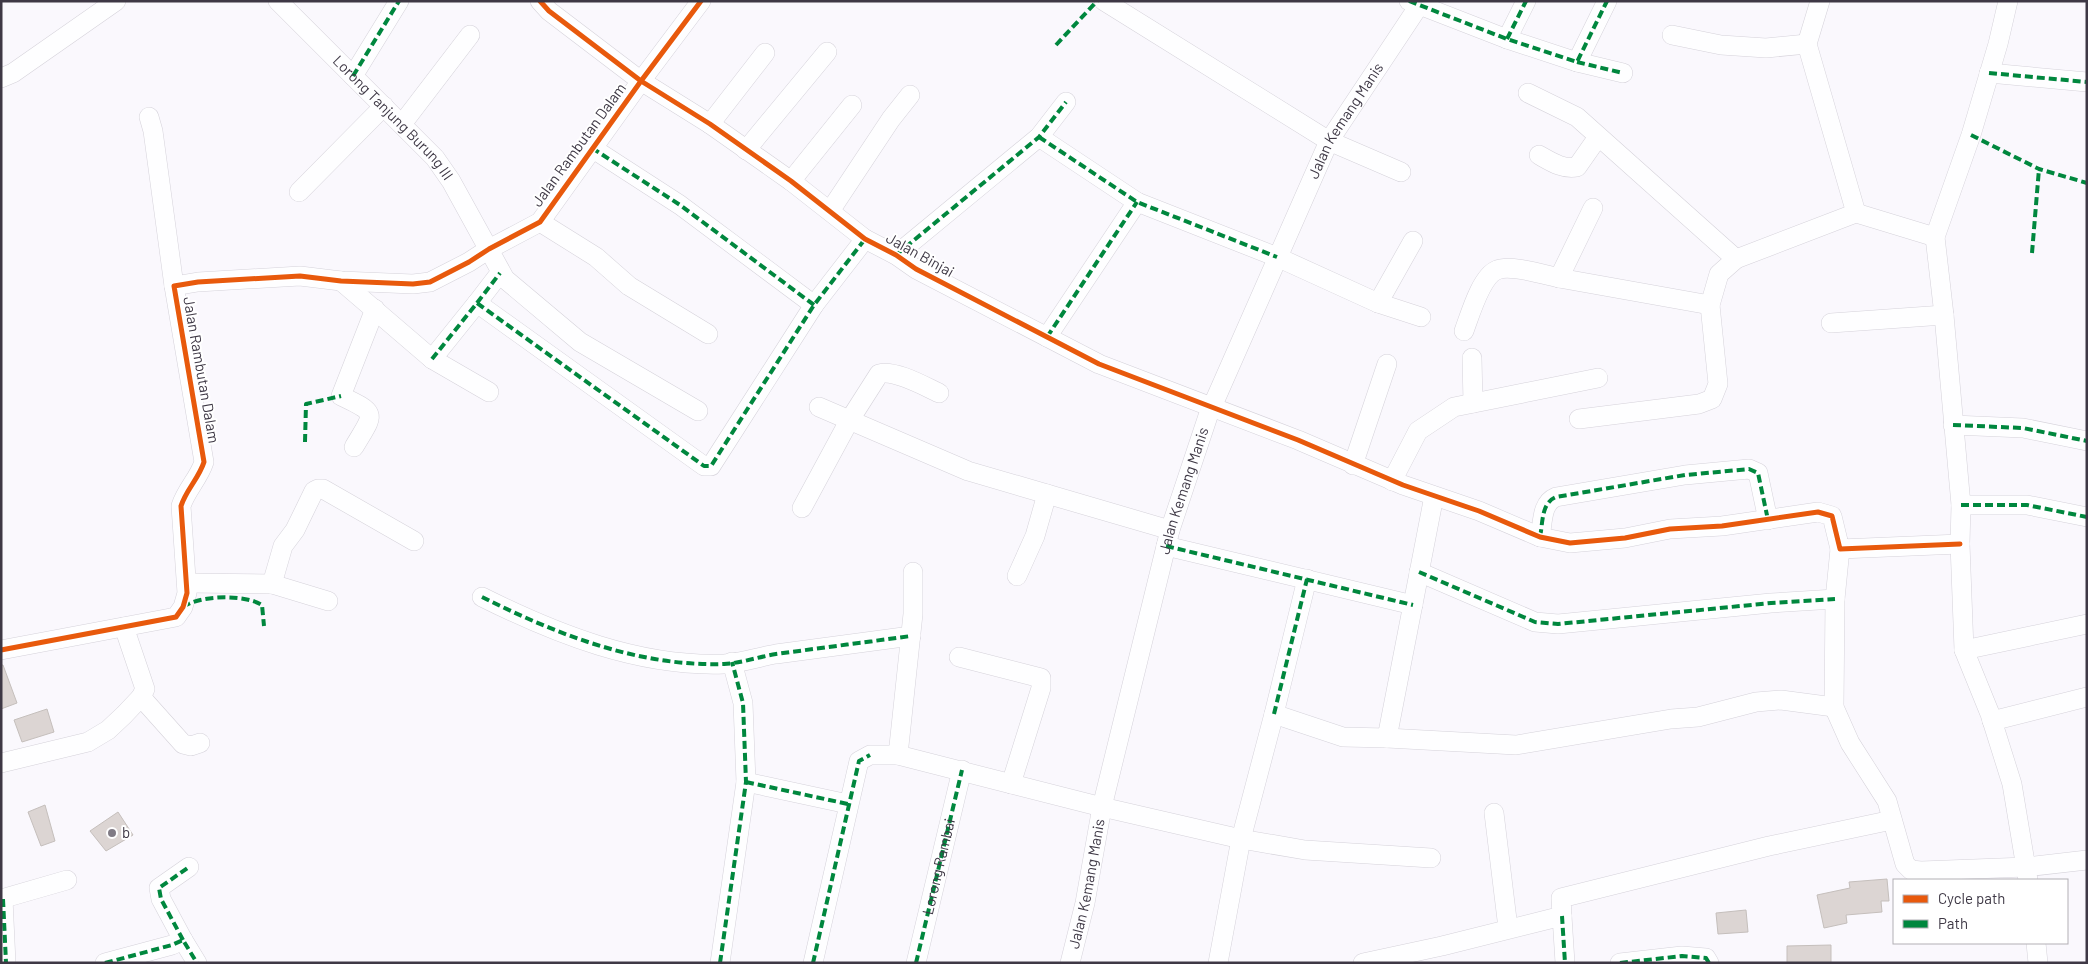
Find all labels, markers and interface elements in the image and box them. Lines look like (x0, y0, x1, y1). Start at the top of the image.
street label: Lorong Tanjung Burung III (330, 51, 457, 183)
street label: Jalan Kemang Manis (1304, 59, 1387, 181)
street label: Jalan Rambutan Dalam (527, 79, 629, 210)
street label: Jalan Binjai (883, 228, 958, 280)
street label: Jalan Rambutan Dalam (180, 295, 224, 445)
street label: Jalan Kemang Manis (1154, 425, 1212, 556)
street label: Lorong Rambai (918, 817, 958, 916)
street label: Jalan Kemang Manis (1064, 817, 1108, 951)
place label: b (122, 823, 130, 841)
marker: b (106, 827, 118, 839)
legend (1893, 879, 2068, 944)
text: Cycle path (1938, 889, 2005, 907)
text: Path (1938, 914, 1968, 932)

